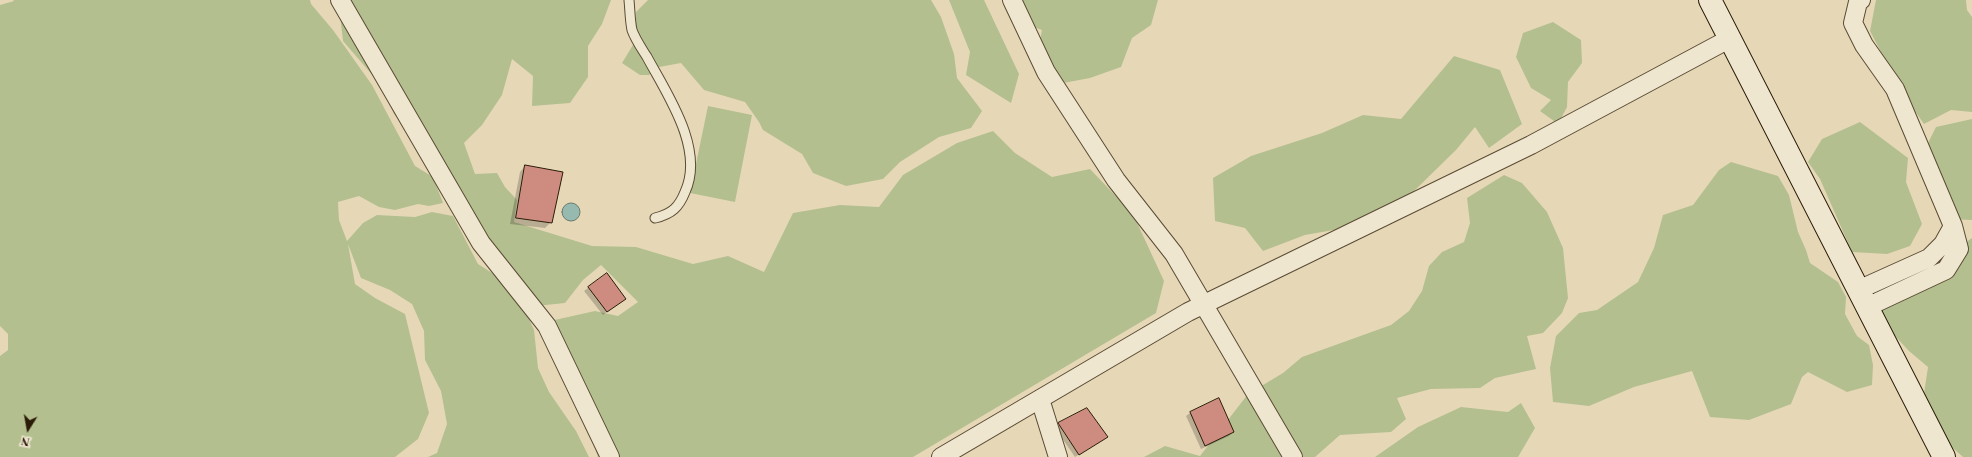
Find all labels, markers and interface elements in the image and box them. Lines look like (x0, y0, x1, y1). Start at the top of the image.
north arrow (8, 409, 48, 449)
text: N (20, 433, 31, 448)

